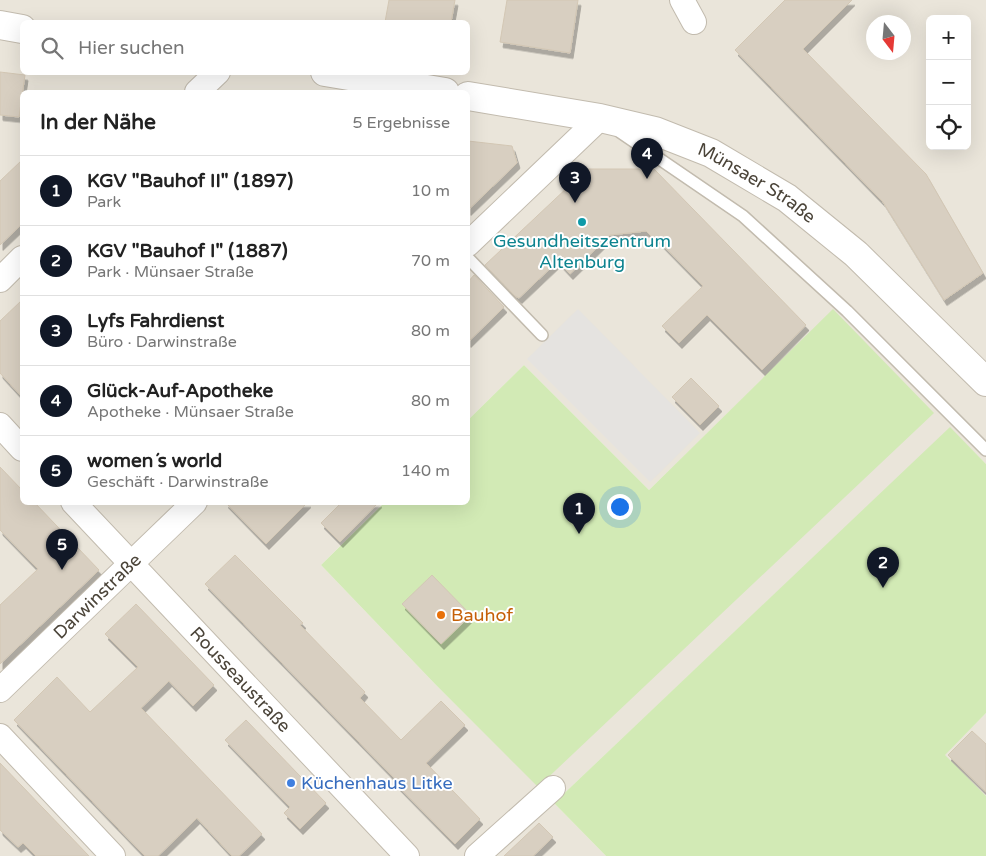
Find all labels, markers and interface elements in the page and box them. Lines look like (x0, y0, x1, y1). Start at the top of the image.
north arrow (866, 15, 911, 60)
map controls (926, 15, 971, 150)
button: + (926, 15, 971, 60)
search box (20, 20, 470, 75)
icon: search (38, 34, 66, 62)
text: Hier suchen (78, 37, 185, 59)
button: − (926, 60, 971, 105)
button: locate (926, 105, 971, 150)
text: In der Nähe (40, 110, 156, 135)
text: 5 Ergebnisse (352, 113, 450, 133)
pin: 4 (631, 138, 663, 179)
street label: Münsaer Straße (695, 138, 820, 228)
pin: 3 (559, 162, 591, 203)
text: KGV "Bauhof II" (1897) (87, 170, 293, 192)
text: 1 (51, 181, 61, 201)
text: 10 m (411, 181, 450, 201)
text: Park (87, 192, 121, 212)
marker: Gesundheitszentrum Altenburg (576, 216, 588, 228)
place label: Gesundheitszentrum Altenburg (493, 230, 671, 273)
text: KGV "Bauhof I" (1887) (87, 240, 288, 262)
text: 2 (51, 251, 61, 271)
text: 70 m (411, 251, 450, 271)
text: Park · Münsaer Straße (87, 262, 254, 282)
text: Lyfs Fahrdienst (87, 310, 224, 332)
text: 3 (51, 321, 61, 341)
text: 80 m (411, 321, 450, 341)
text: Büro · Darwinstraße (87, 332, 237, 352)
text: Glück-Auf-Apotheke (87, 380, 273, 402)
text: 4 (51, 391, 61, 411)
text: 80 m (411, 391, 450, 411)
text: Apotheke · Münsaer Straße (87, 402, 294, 422)
text: women´s world (87, 450, 222, 472)
text: 5 (51, 461, 61, 481)
text: 140 m (401, 461, 450, 481)
text: Geschäft · Darwinstraße (87, 472, 268, 492)
pin: 1 (563, 493, 595, 534)
your location (607, 494, 633, 520)
pin: 5 (46, 529, 78, 570)
pin: 2 (867, 547, 899, 588)
street label: Darwinstraße (49, 549, 146, 644)
place label: Bauhof (451, 604, 513, 626)
marker: Bauhof (435, 609, 447, 621)
street label: Rousseaustraße (185, 622, 295, 737)
place label: Küchenhaus Litke (301, 772, 453, 794)
marker: Küchenhaus Litke (285, 777, 297, 789)

